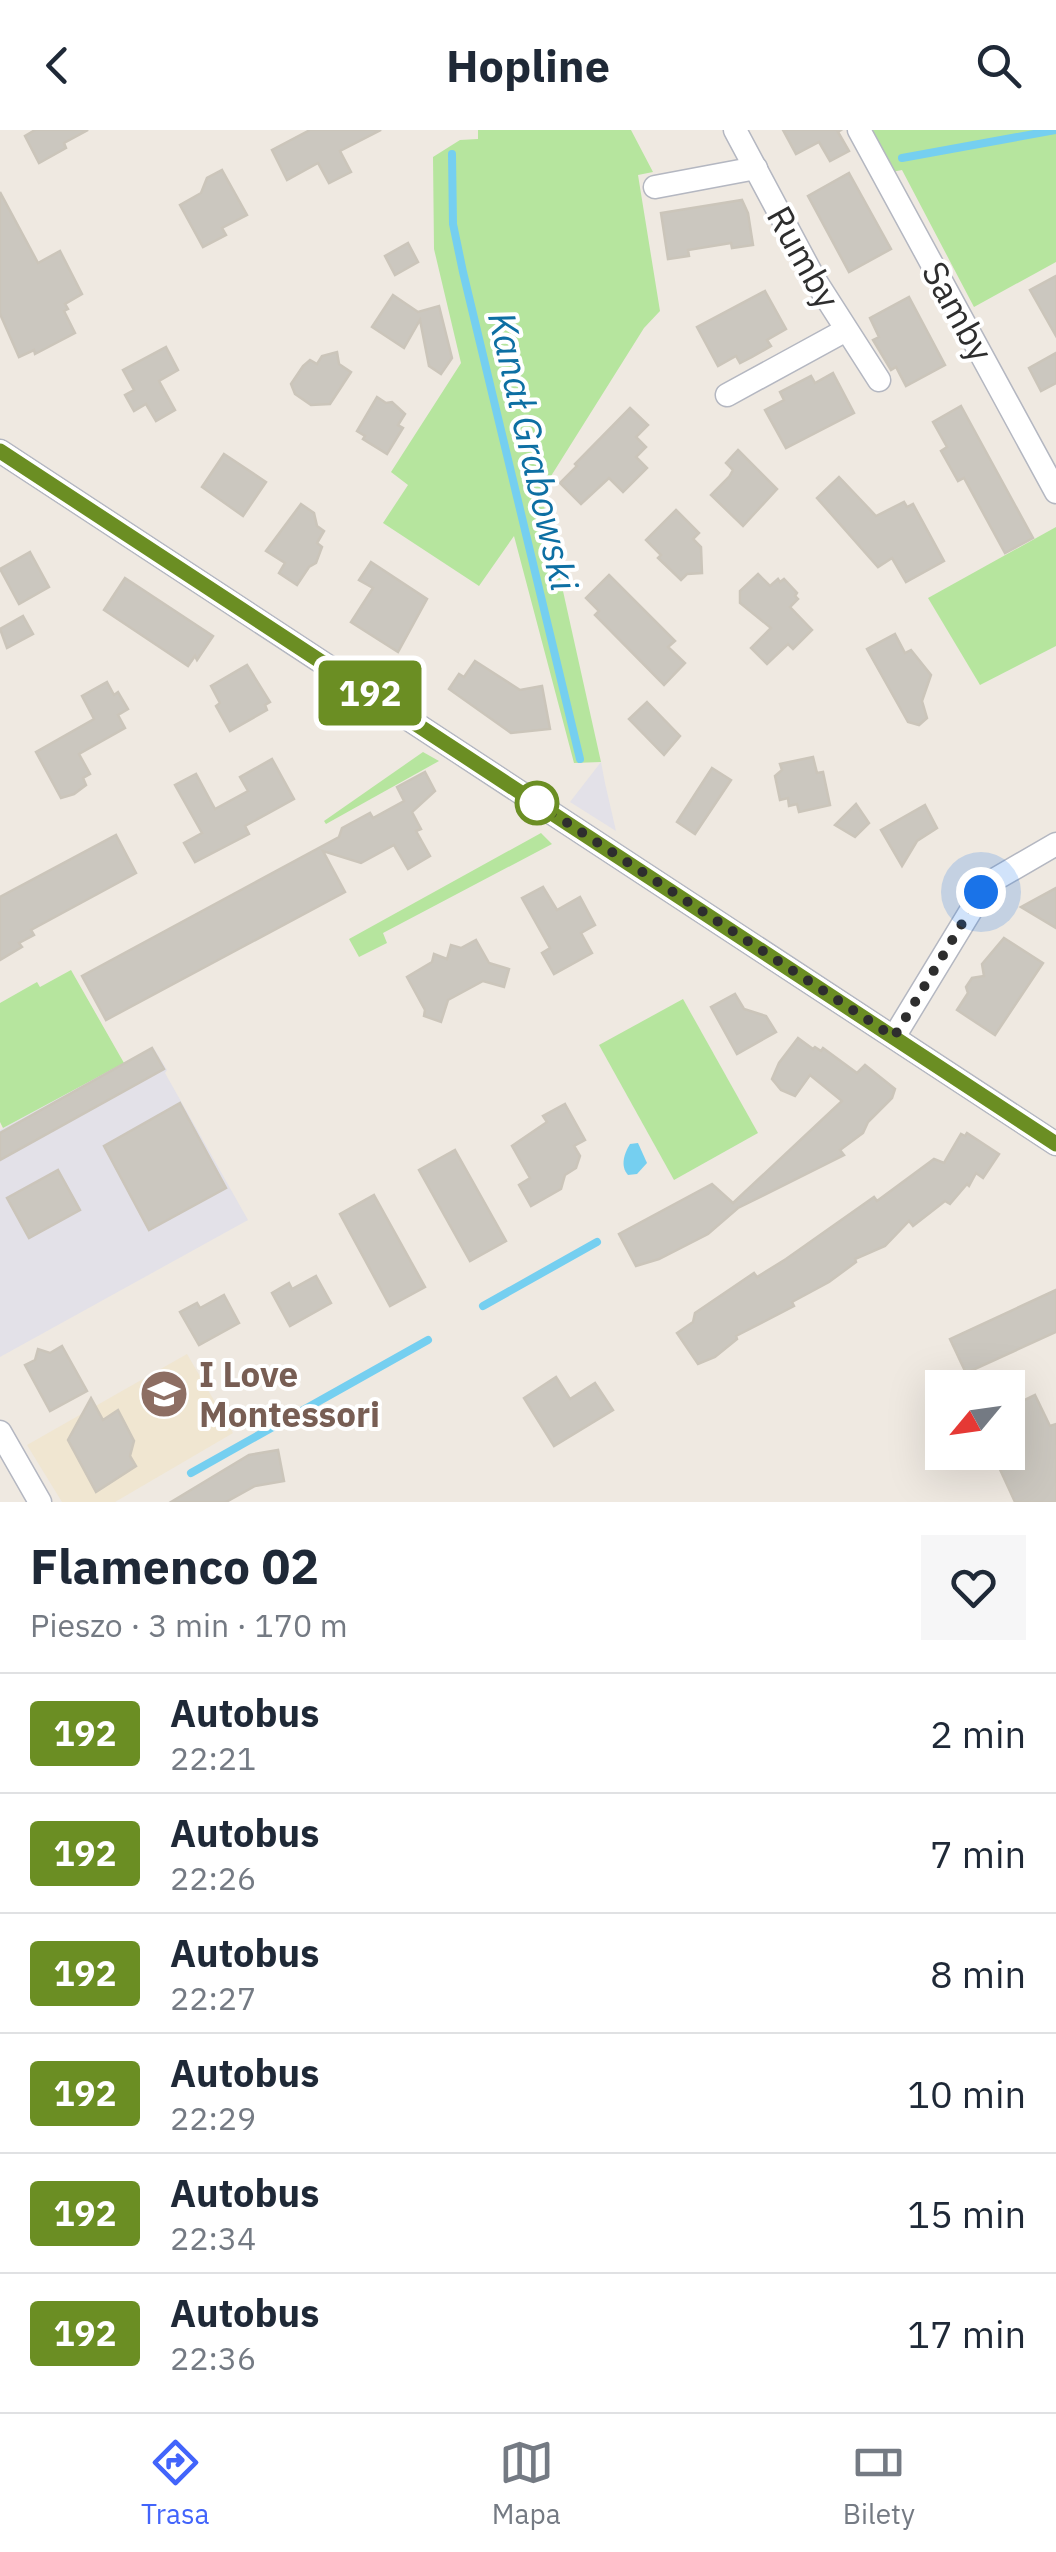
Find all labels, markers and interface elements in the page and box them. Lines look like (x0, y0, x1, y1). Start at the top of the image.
text: Hopline (446, 36, 610, 94)
icon: back (30, 38, 85, 93)
icon: search (971, 38, 1026, 93)
street label: Rumby (757, 198, 851, 316)
street label: Samby (912, 253, 1004, 369)
water label: Kanał Grabowski (478, 307, 590, 596)
line badge: 192 (312, 660, 428, 726)
text: 192 (338, 670, 402, 716)
unlabelled marker (516, 782, 558, 824)
your location (956, 867, 1006, 917)
place label: I Love Montessori (199, 1351, 380, 1437)
school or university icon: I Love Montessori (138, 1368, 190, 1420)
north arrow (925, 1370, 1025, 1470)
map controls (925, 1370, 1025, 1470)
text: Flamenco 02 (30, 1535, 319, 1597)
button: heart (921, 1535, 1026, 1640)
text: Pieszo · 3 min · 170 m (30, 1604, 348, 1646)
text: Autobus (170, 1688, 319, 1737)
text: 2 min (930, 1709, 1026, 1758)
text: 192 (53, 1710, 117, 1756)
text: 22:21 (170, 1737, 256, 1779)
text: Autobus (170, 1808, 319, 1857)
text: 7 min (930, 1829, 1026, 1878)
text: 192 (53, 1830, 117, 1876)
text: 22:26 (170, 1857, 256, 1899)
text: Autobus (170, 1928, 319, 1977)
text: 8 min (930, 1949, 1026, 1998)
text: 192 (53, 1950, 117, 1996)
text: 22:27 (170, 1977, 256, 2019)
text: Autobus (170, 2048, 319, 2097)
text: 10 min (907, 2069, 1026, 2118)
text: 192 (53, 2070, 117, 2116)
text: 22:29 (170, 2097, 256, 2139)
text: Autobus (170, 2168, 319, 2217)
text: 15 min (907, 2189, 1026, 2238)
text: 192 (53, 2190, 117, 2236)
text: 22:34 (170, 2217, 256, 2259)
text: Autobus (170, 2288, 319, 2337)
text: 17 min (907, 2309, 1026, 2358)
text: 192 (53, 2310, 117, 2356)
text: 22:36 (170, 2337, 256, 2379)
tab: Trasa (141, 2435, 210, 2532)
tab: Mapa (492, 2435, 561, 2532)
tab: Bilety (843, 2435, 915, 2532)

